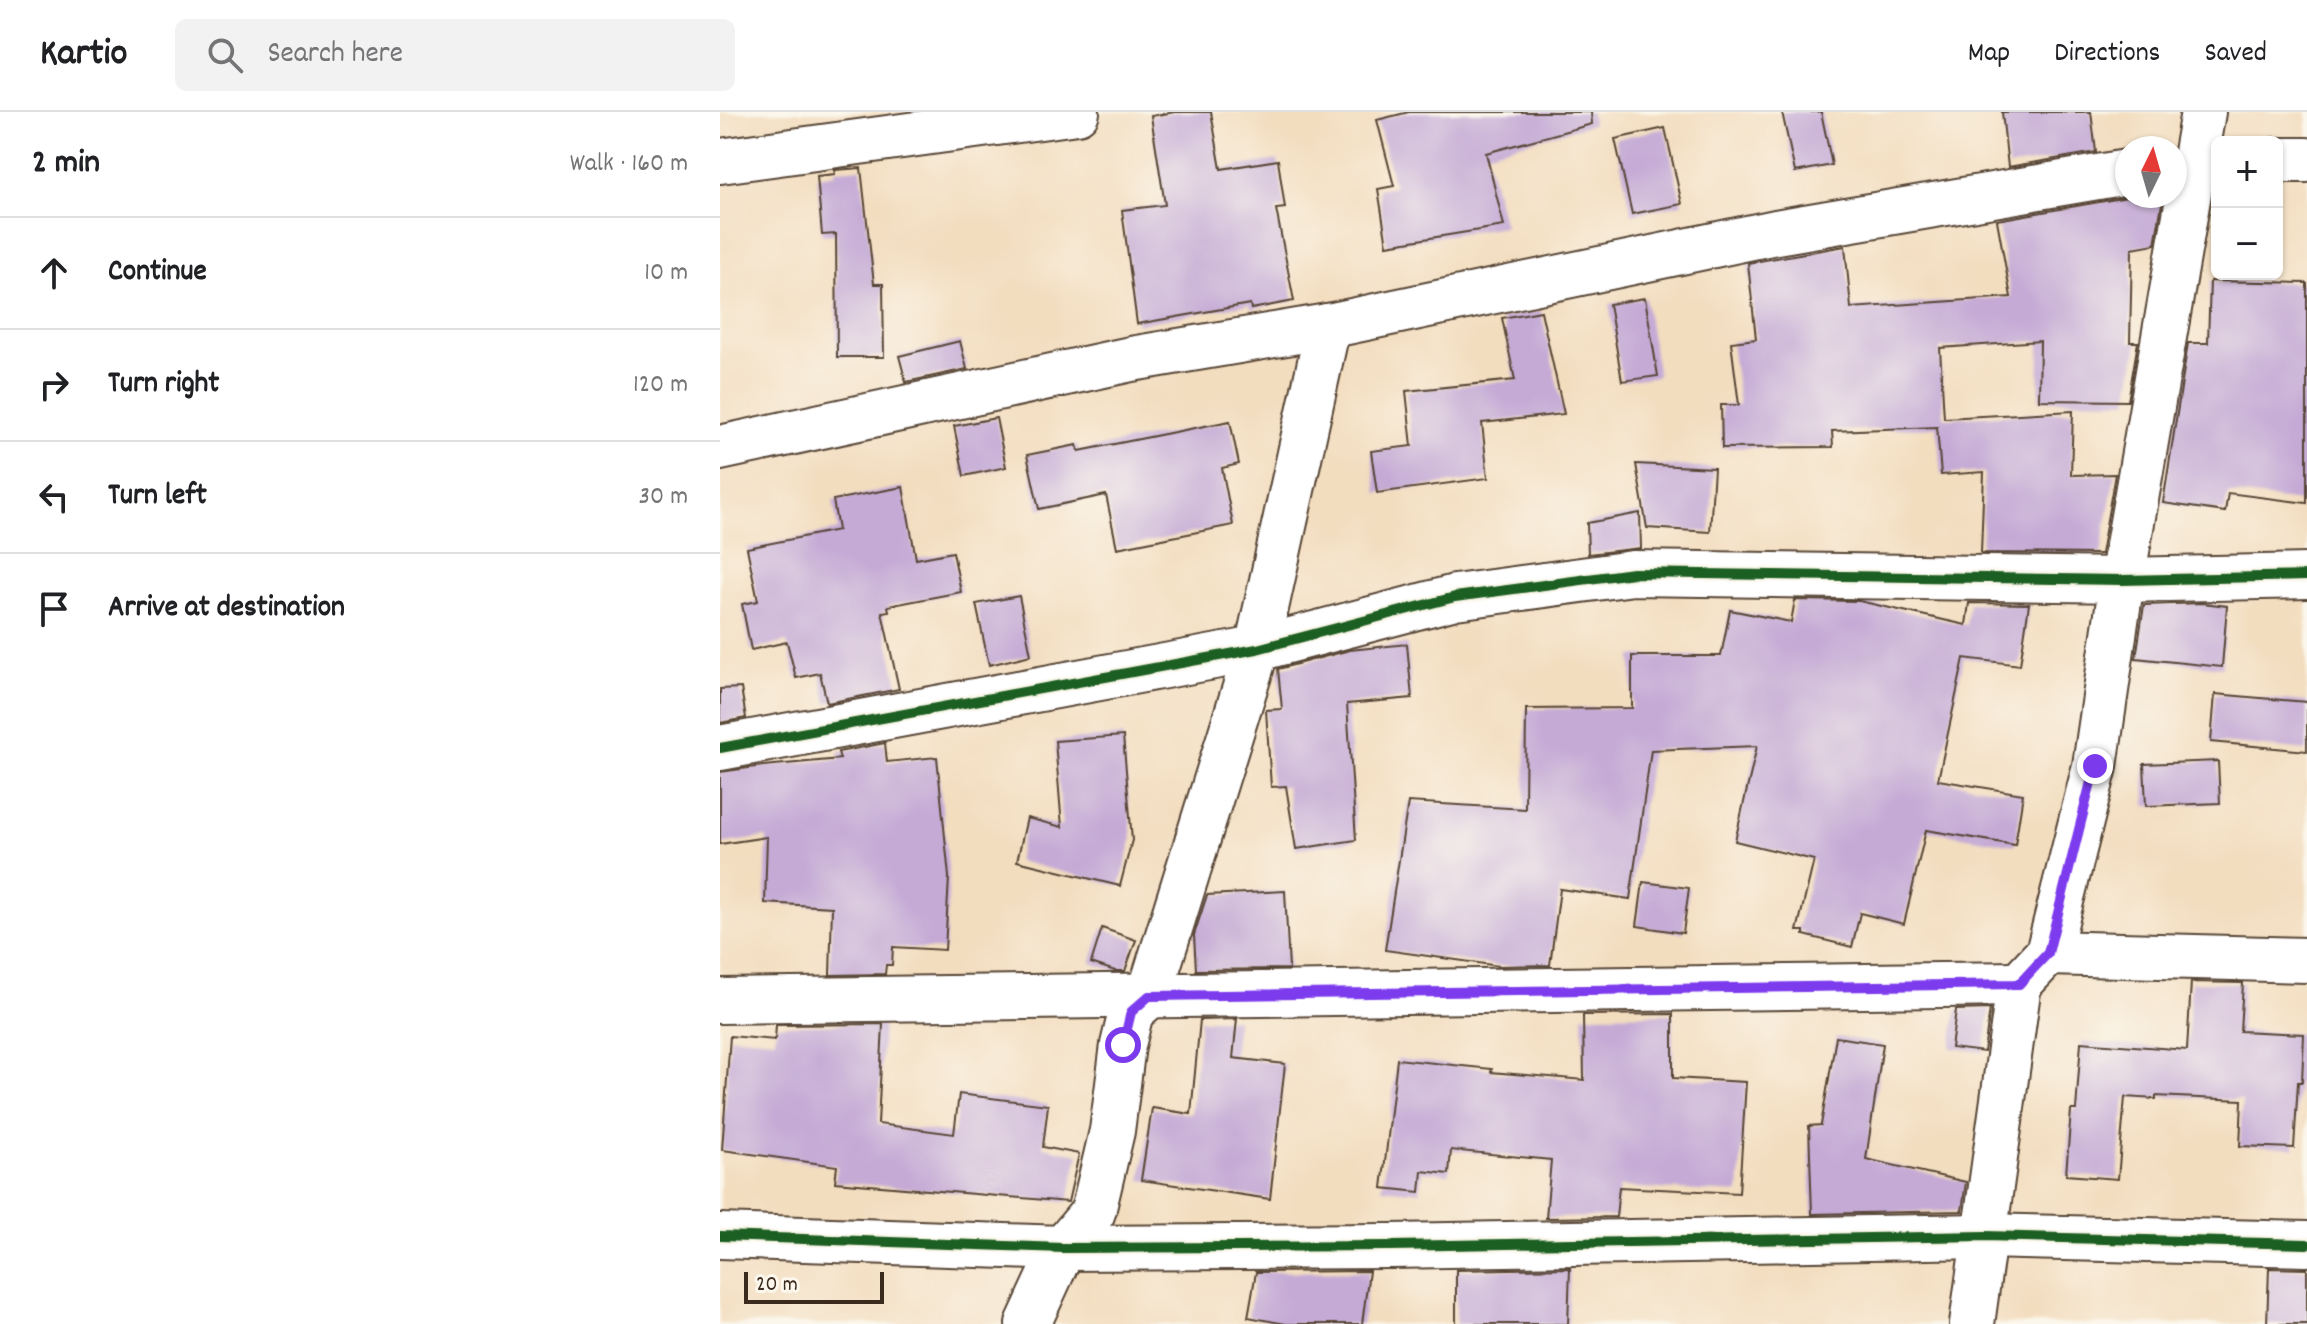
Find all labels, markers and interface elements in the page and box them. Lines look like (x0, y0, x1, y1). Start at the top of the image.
search box (175, 19, 735, 91)
text: Kartio (40, 28, 127, 83)
icon: search (203, 33, 247, 77)
text: Search here (267, 34, 403, 77)
text: Map (1968, 35, 2010, 75)
text: Directions (2054, 35, 2160, 75)
text: Saved (2204, 35, 2267, 75)
north arrow (2115, 136, 2187, 208)
map controls (2211, 136, 2283, 280)
button: + (2211, 136, 2283, 208)
text: 2 min (32, 140, 100, 189)
text: Walk · 160 m (570, 146, 688, 183)
button: − (2211, 208, 2283, 280)
icon: ahead (32, 251, 76, 295)
text: Continue (108, 252, 207, 295)
text: 10 m (644, 255, 688, 292)
icon: right (32, 363, 76, 407)
text: Turn right (108, 364, 219, 407)
text: 120 m (633, 367, 688, 404)
icon: left (32, 475, 76, 519)
text: Turn left (108, 476, 207, 519)
text: 30 m (638, 479, 688, 516)
icon: arrive (32, 587, 76, 631)
text: Arrive at destination (108, 588, 345, 631)
route end (2077, 748, 2113, 784)
route start (1105, 1027, 1141, 1063)
scale bar (744, 1268, 884, 1304)
text: 20 m (756, 1270, 798, 1301)

